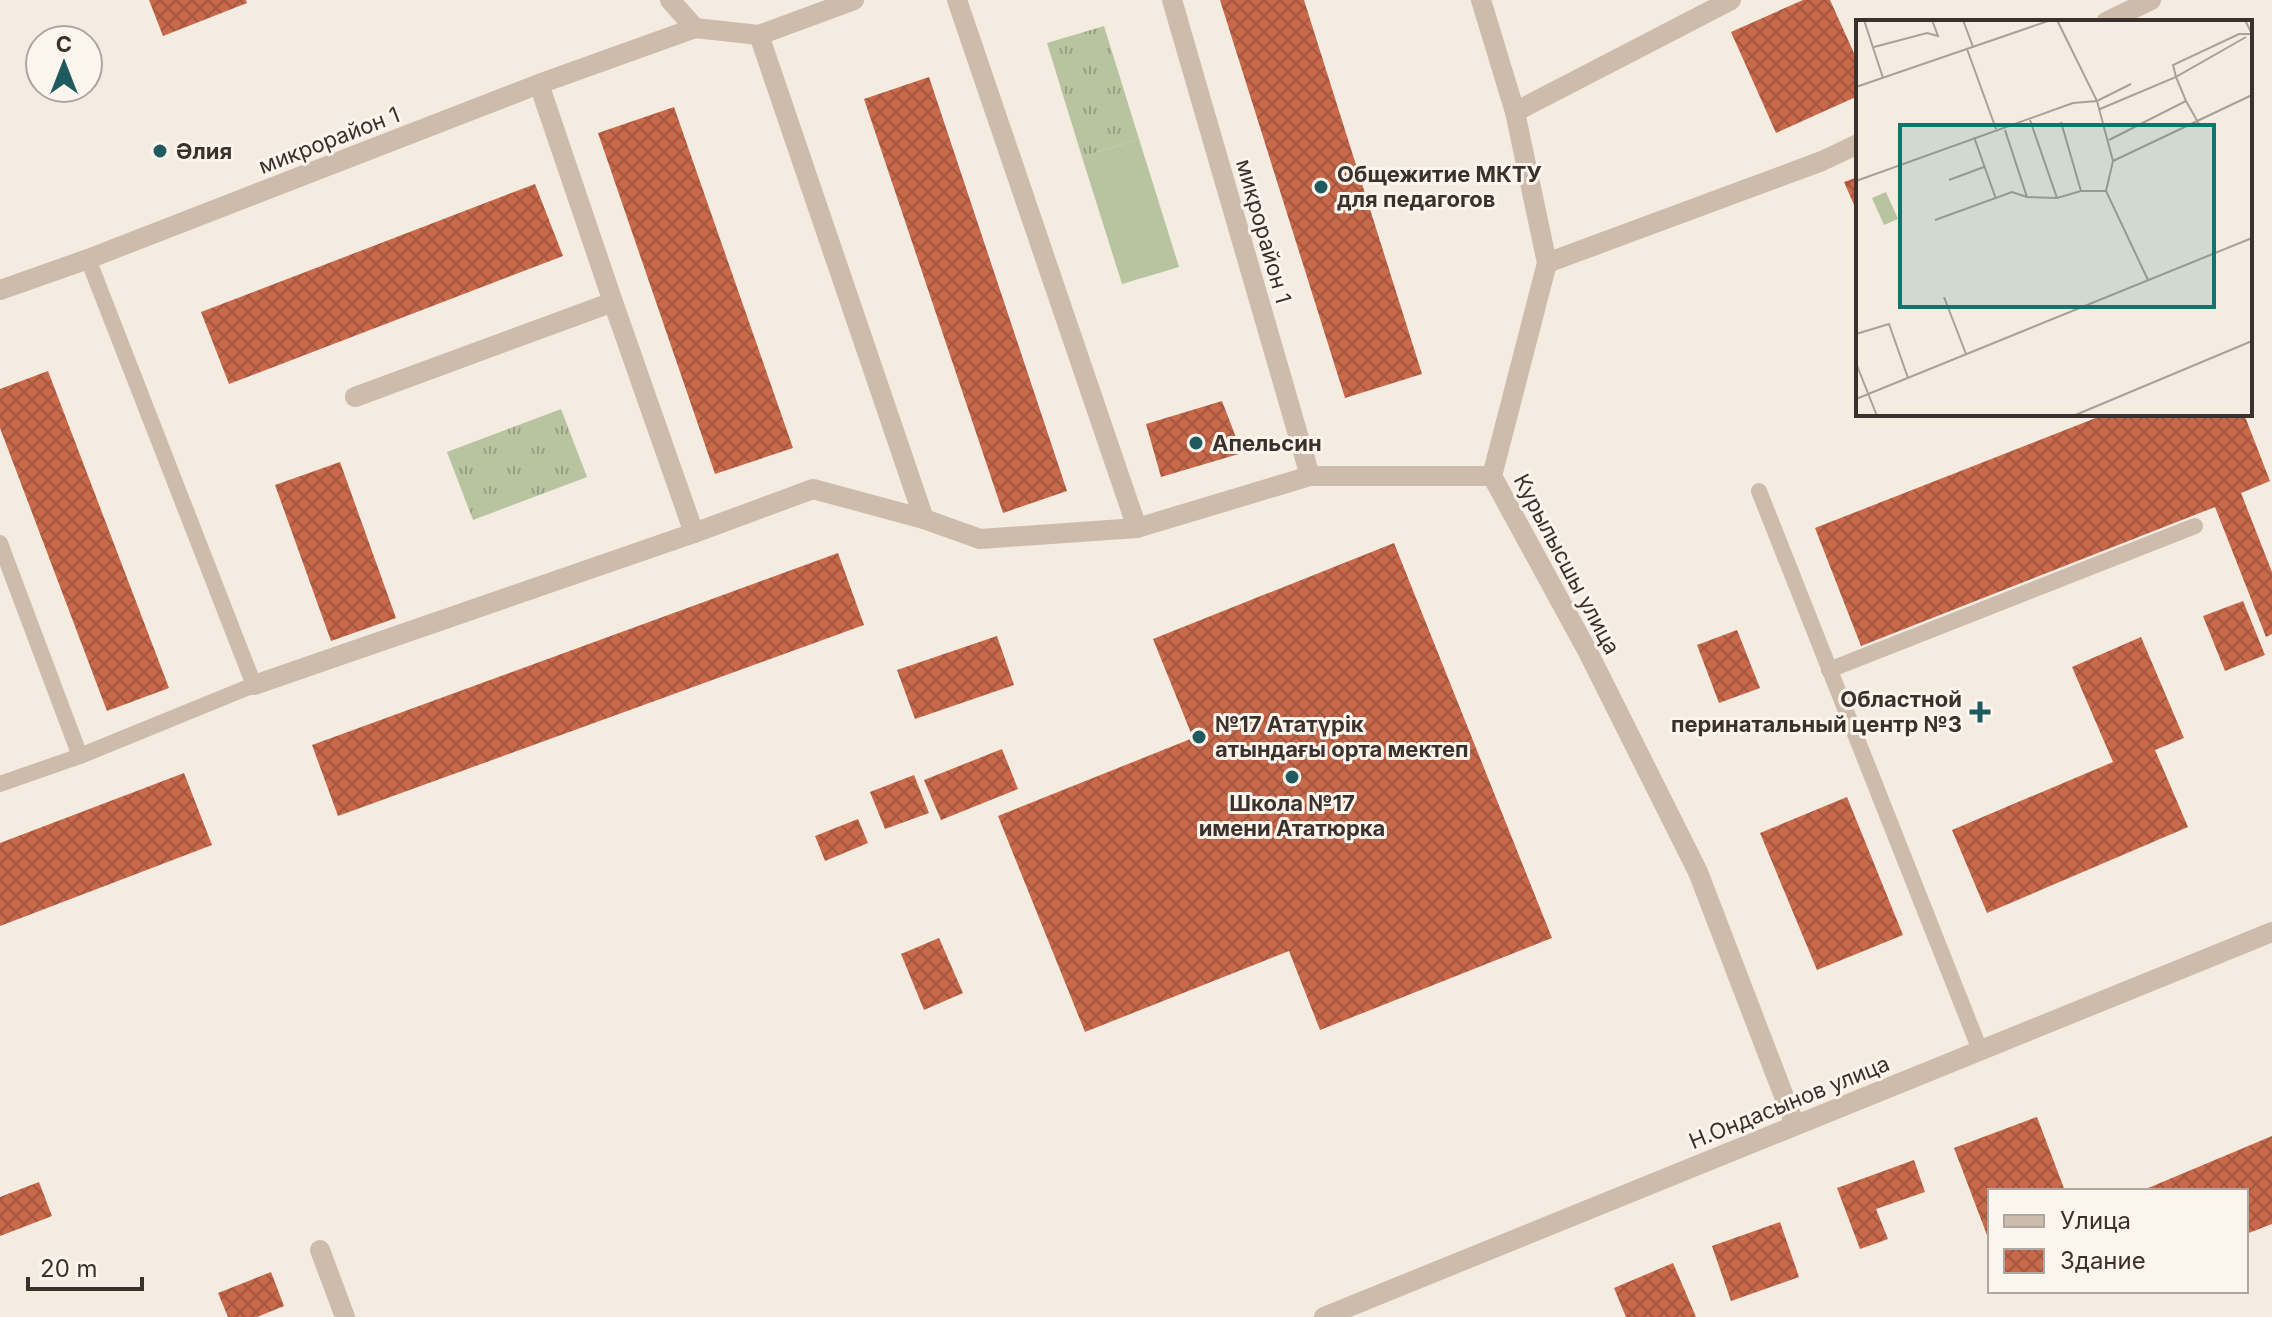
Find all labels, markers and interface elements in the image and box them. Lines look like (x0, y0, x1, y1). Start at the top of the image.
inset map (1856, 20, 2252, 416)
north arrow (24, 24, 104, 104)
text: С (56, 31, 72, 57)
street label: микрорайон 1 (255, 101, 403, 179)
place label: Әлия (176, 138, 232, 164)
marker: Әлия (151, 142, 169, 160)
street label: микрорайон 1 (1231, 156, 1297, 306)
place label: Общежитие МКТУ для педагогов (1337, 161, 1542, 212)
marker: Общежитие МКТУ для педагогов (1312, 178, 1330, 196)
place label: Апельсин (1212, 430, 1322, 456)
marker: Апельсин (1187, 434, 1205, 452)
street label: Курылысшы улица (1508, 469, 1626, 659)
place label: Областной перинатальный центр №3 (1671, 686, 1962, 737)
marker: Областной перинатальный центр №3 (1969, 701, 1991, 723)
place label: №17 Ататүрік атындағы орта мектеп (1215, 711, 1469, 762)
marker: №17 Ататүрік атындағы орта мектеп (1190, 728, 1208, 746)
marker: Школа №17 имени Ататюрка (1283, 768, 1301, 786)
place label: Школа №17 имени Ататюрка (1199, 790, 1385, 841)
street label: Н.Ондасынов улица (1685, 1050, 1893, 1154)
legend (1988, 1189, 2248, 1293)
text: Улица (2060, 1206, 2131, 1235)
scale bar (28, 1241, 142, 1291)
text: Здание (2060, 1246, 2146, 1275)
text: 20 m (40, 1254, 98, 1283)

